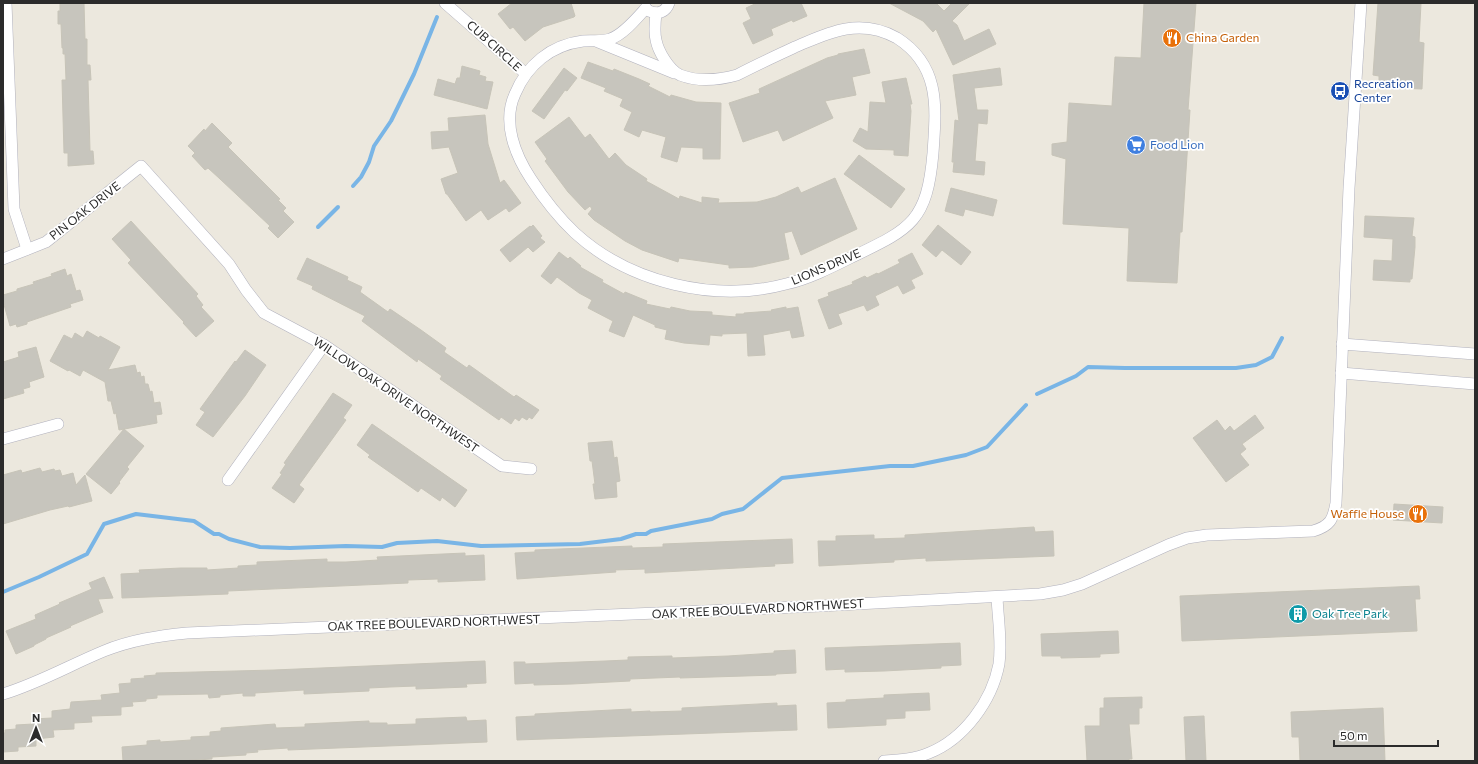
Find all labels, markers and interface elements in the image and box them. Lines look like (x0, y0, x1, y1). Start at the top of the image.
street label: CUB CIRCLE (464, 17, 525, 73)
restaurant icon: China Garden (1161, 27, 1183, 49)
place label: China Garden (1186, 30, 1259, 44)
place label: Recreation Center (1354, 76, 1413, 104)
bus stop icon: Recreation Center (1329, 80, 1351, 102)
supermarket icon: Food Lion (1125, 134, 1147, 156)
place label: Food Lion (1150, 137, 1204, 151)
street label: PIN OAK DRIVE (46, 178, 123, 242)
street label: LIONS DRIVE (789, 245, 862, 287)
street label: WILLOW OAK DRIVE NORTHWEST (311, 333, 482, 455)
restaurant icon: Waffle House (1407, 503, 1429, 525)
place label: Waffle House (1331, 506, 1404, 520)
street label: OAK TREE BOULEVARD NORTHWEST (651, 595, 865, 621)
building icon: Oak Tree Park (1287, 603, 1309, 625)
place label: Oak Tree Park (1312, 606, 1389, 620)
street label: OAK TREE BOULEVARD NORTHWEST (327, 611, 541, 633)
north arrow (16, 708, 56, 748)
text: N (32, 711, 40, 724)
scale bar (1334, 722, 1438, 748)
text: 50 m (1340, 728, 1368, 742)

